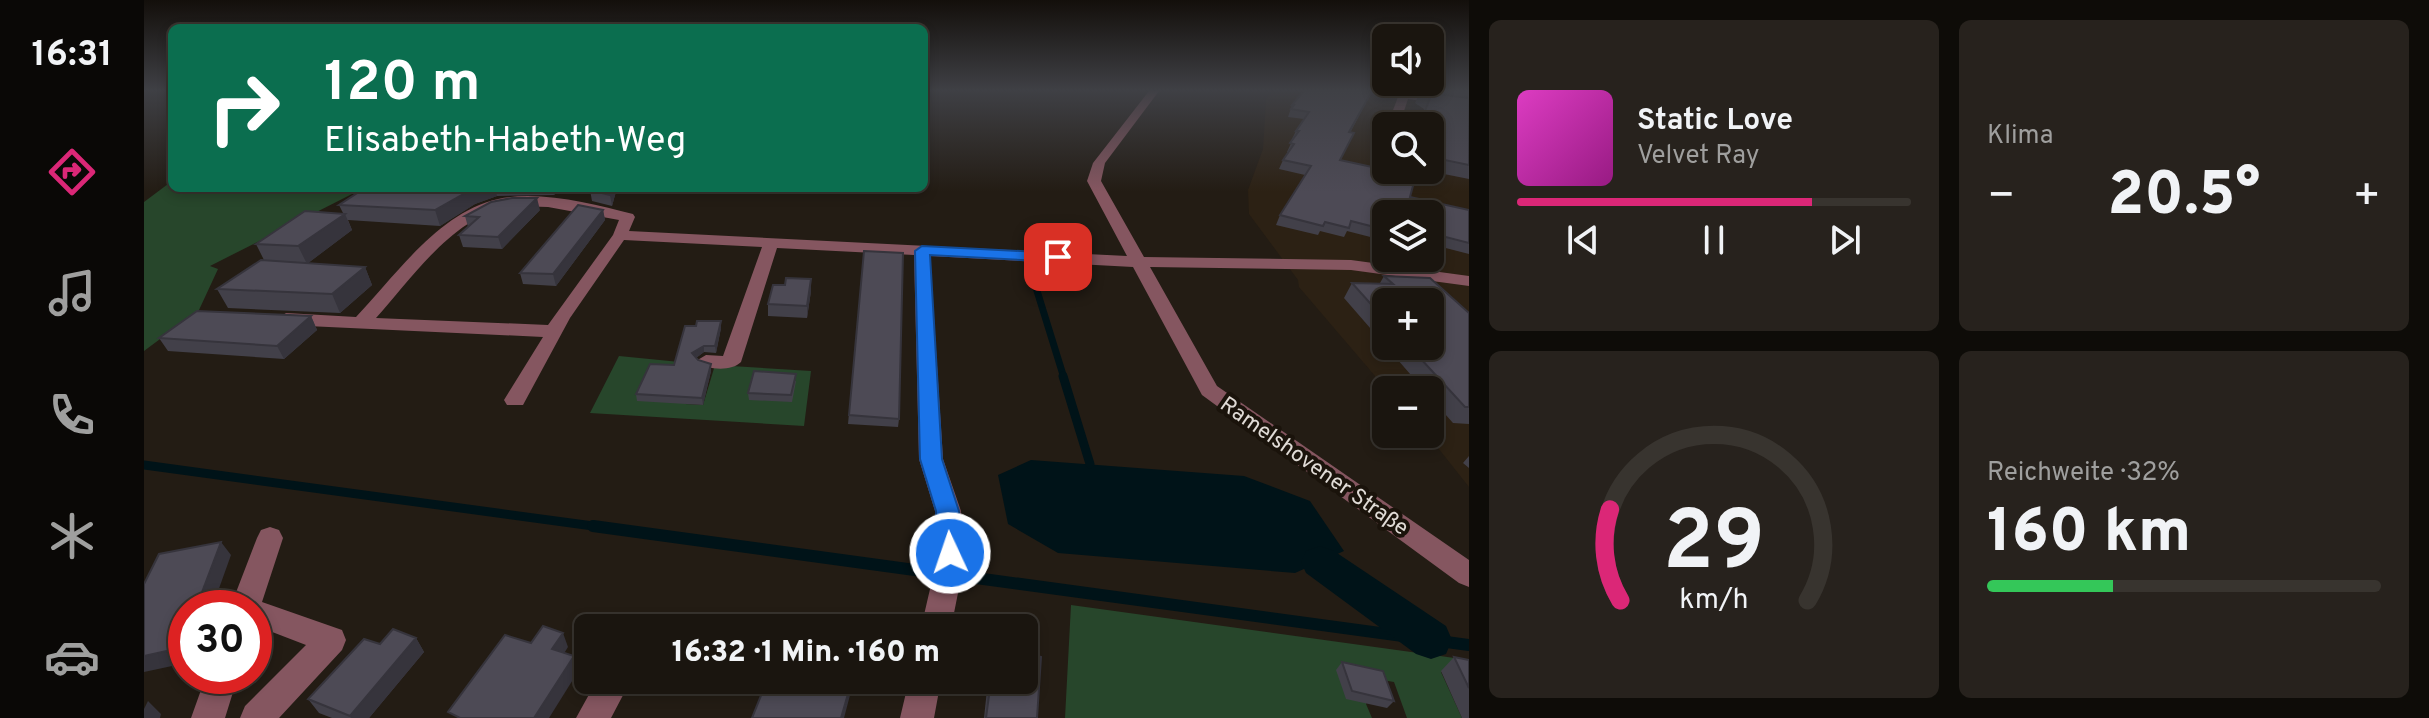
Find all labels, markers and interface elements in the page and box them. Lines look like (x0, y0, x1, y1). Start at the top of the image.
map controls (1372, 24, 1444, 448)
button: sound (1372, 24, 1444, 96)
text: 16:31 (31, 33, 113, 79)
text: 120 m (324, 50, 481, 120)
icon: right (192, 56, 296, 160)
text: Static Love (1637, 103, 1793, 140)
button: search (1372, 112, 1444, 184)
text: Elisabeth-Habeth-Weg (324, 119, 686, 165)
text: Klima (1987, 120, 2053, 153)
text: Velvet Ray (1637, 140, 1760, 173)
icon: directions (44, 144, 100, 200)
text: 20.5° (2108, 160, 2260, 236)
text: − (1987, 170, 2015, 226)
text: + (2353, 170, 2381, 226)
button: layers (1372, 200, 1444, 272)
icon: previous (1561, 218, 1605, 262)
icon: pause (1692, 218, 1736, 262)
icon: next (1823, 218, 1867, 262)
pin (1024, 223, 1092, 291)
icon: arrive (1036, 235, 1080, 279)
icon: music (44, 265, 100, 321)
button: + (1372, 288, 1444, 360)
button: − (1372, 376, 1444, 448)
icon: phone (44, 387, 100, 443)
street label: Ramelshovener Straße (1214, 392, 1413, 542)
text: Reichweite · 32% (1987, 457, 2180, 490)
text: 29 (1663, 493, 1765, 598)
text: 160 km (1987, 497, 2191, 573)
icon: climate (44, 508, 100, 564)
position arrow (908, 511, 992, 595)
text: km/h (1679, 583, 1749, 619)
speed limit sign: 30 (168, 590, 272, 694)
icon: car (44, 629, 100, 685)
text: 16:32 · 1 Min. · 160 m (672, 635, 940, 672)

